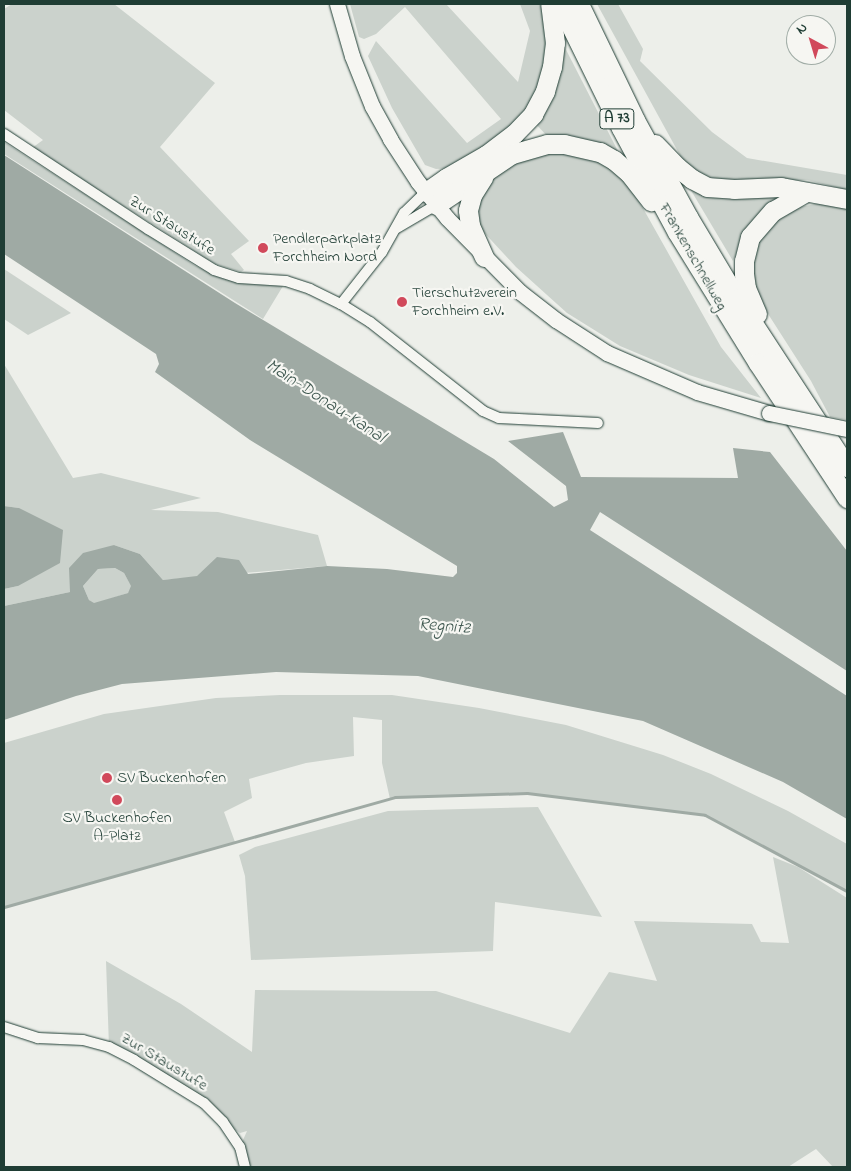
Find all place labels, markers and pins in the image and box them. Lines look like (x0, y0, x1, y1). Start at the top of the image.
place label: Pendlerparkplatz Forchheim Nord (273, 229, 381, 267)
marker: Pendlerparkplatz Forchheim Nord (257, 242, 269, 254)
place label: Tierschutzverein Forchheim e.V. (412, 283, 517, 321)
marker: Tierschutzverein Forchheim e.V. (396, 296, 408, 308)
place label: SV Buckenhofen (117, 768, 226, 788)
marker: SV Buckenhofen (101, 772, 113, 784)
marker: SV Buckenhofen A-Platz (111, 794, 123, 806)
place label: SV Buckenhofen A-Platz (62, 808, 172, 846)

